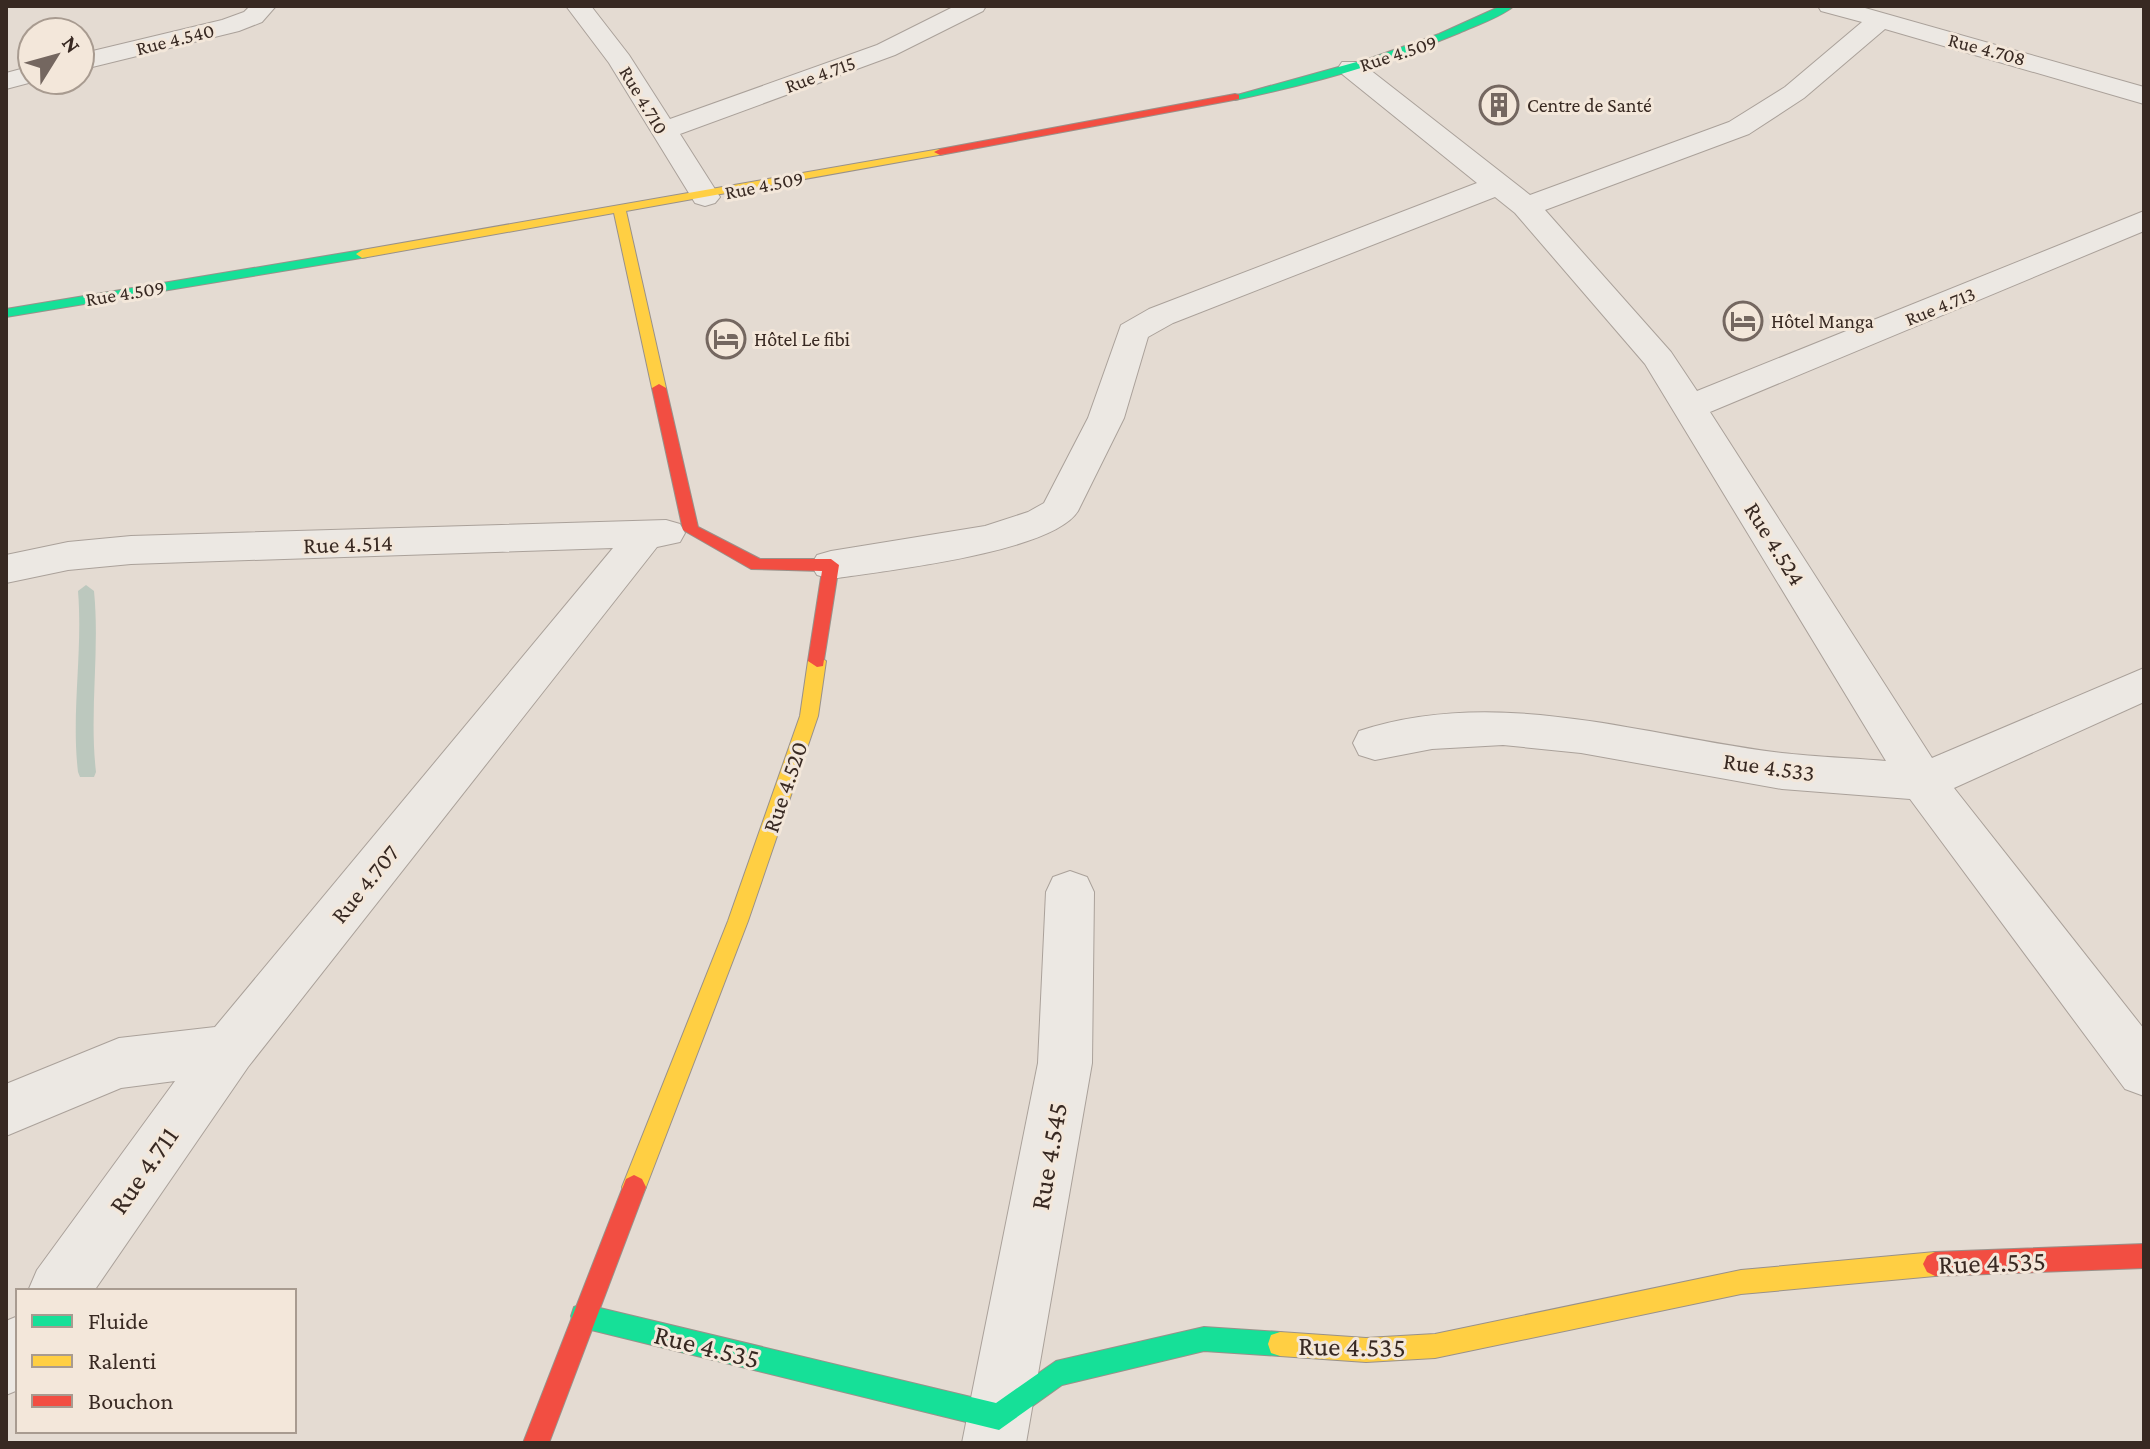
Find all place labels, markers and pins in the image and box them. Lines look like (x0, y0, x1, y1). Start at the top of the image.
building icon: Centre de Santé (1478, 84, 1520, 126)
place label: Centre de Santé (1527, 94, 1652, 116)
hotel icon: Hôtel Manga (1722, 300, 1764, 342)
place label: Hôtel Manga (1771, 310, 1874, 333)
hotel icon: Hôtel Le fibi (705, 318, 747, 360)
place label: Hôtel Le fibi (754, 328, 850, 350)

